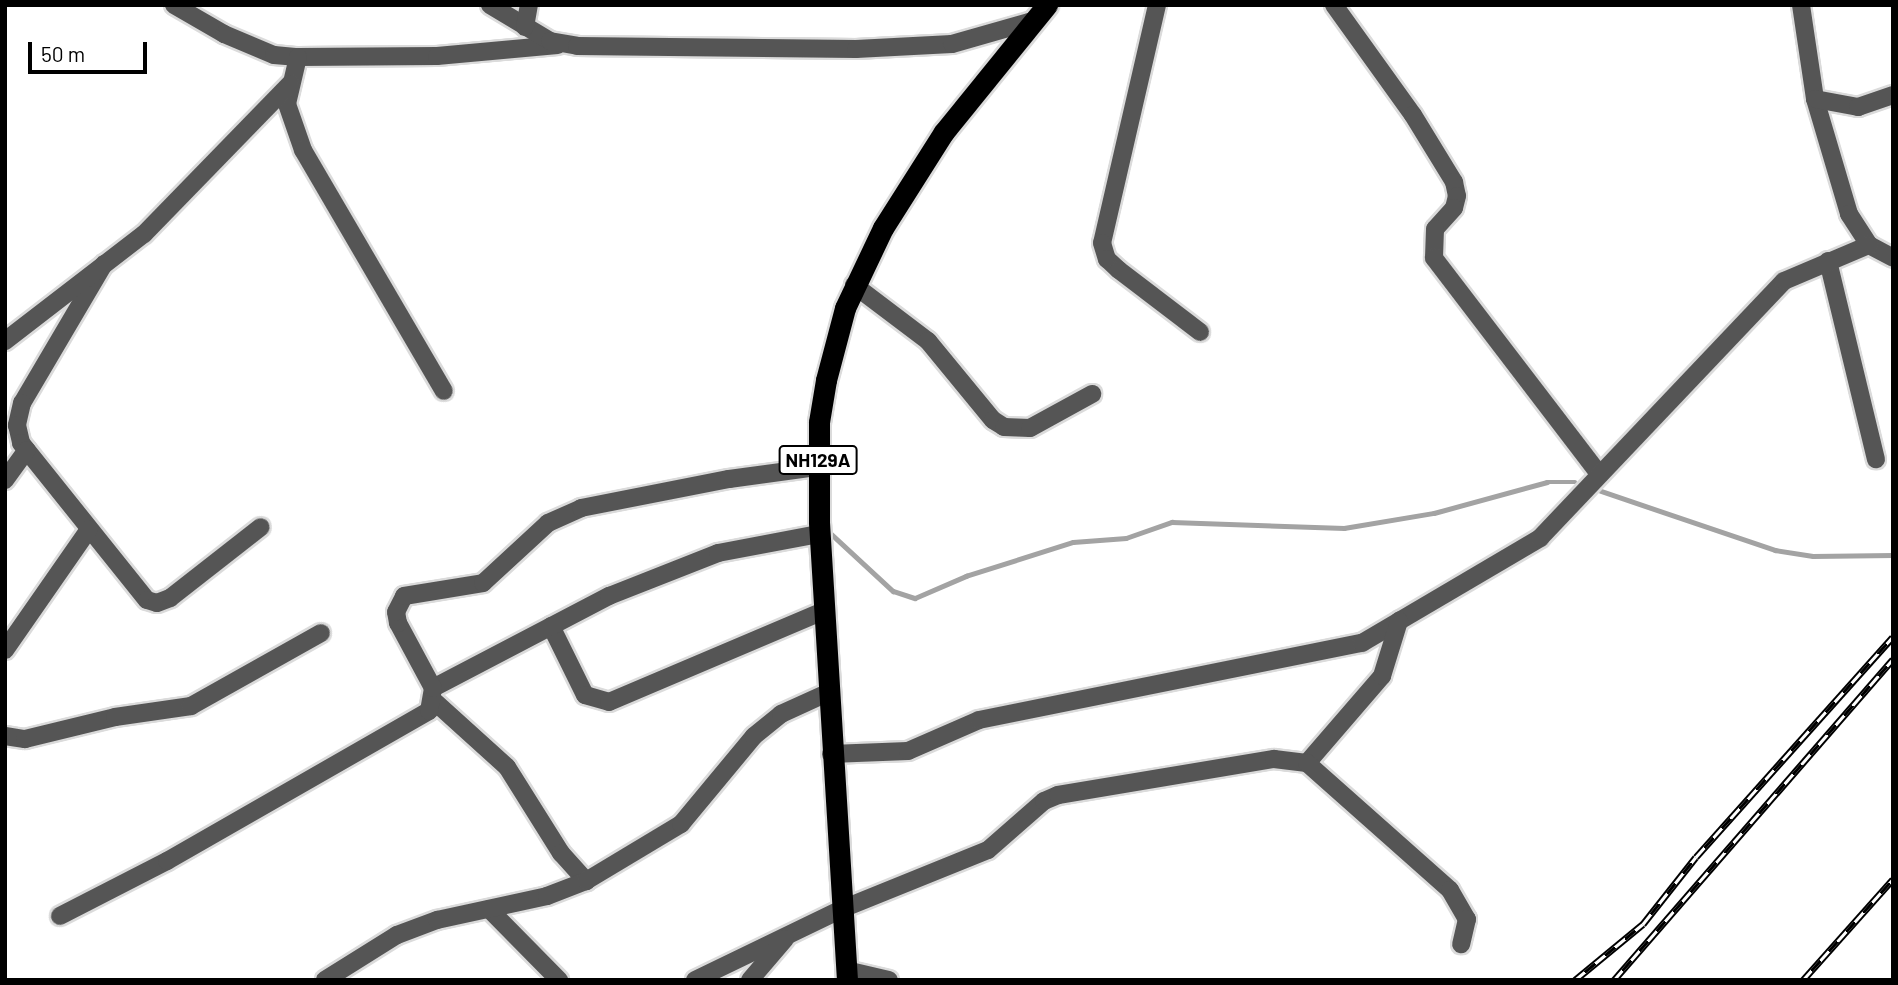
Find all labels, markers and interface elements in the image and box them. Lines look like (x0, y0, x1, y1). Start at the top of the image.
scale bar (32, 28, 150, 72)
text: 50 m (41, 41, 85, 66)
road number: NH129A (778, 444, 858, 475)

